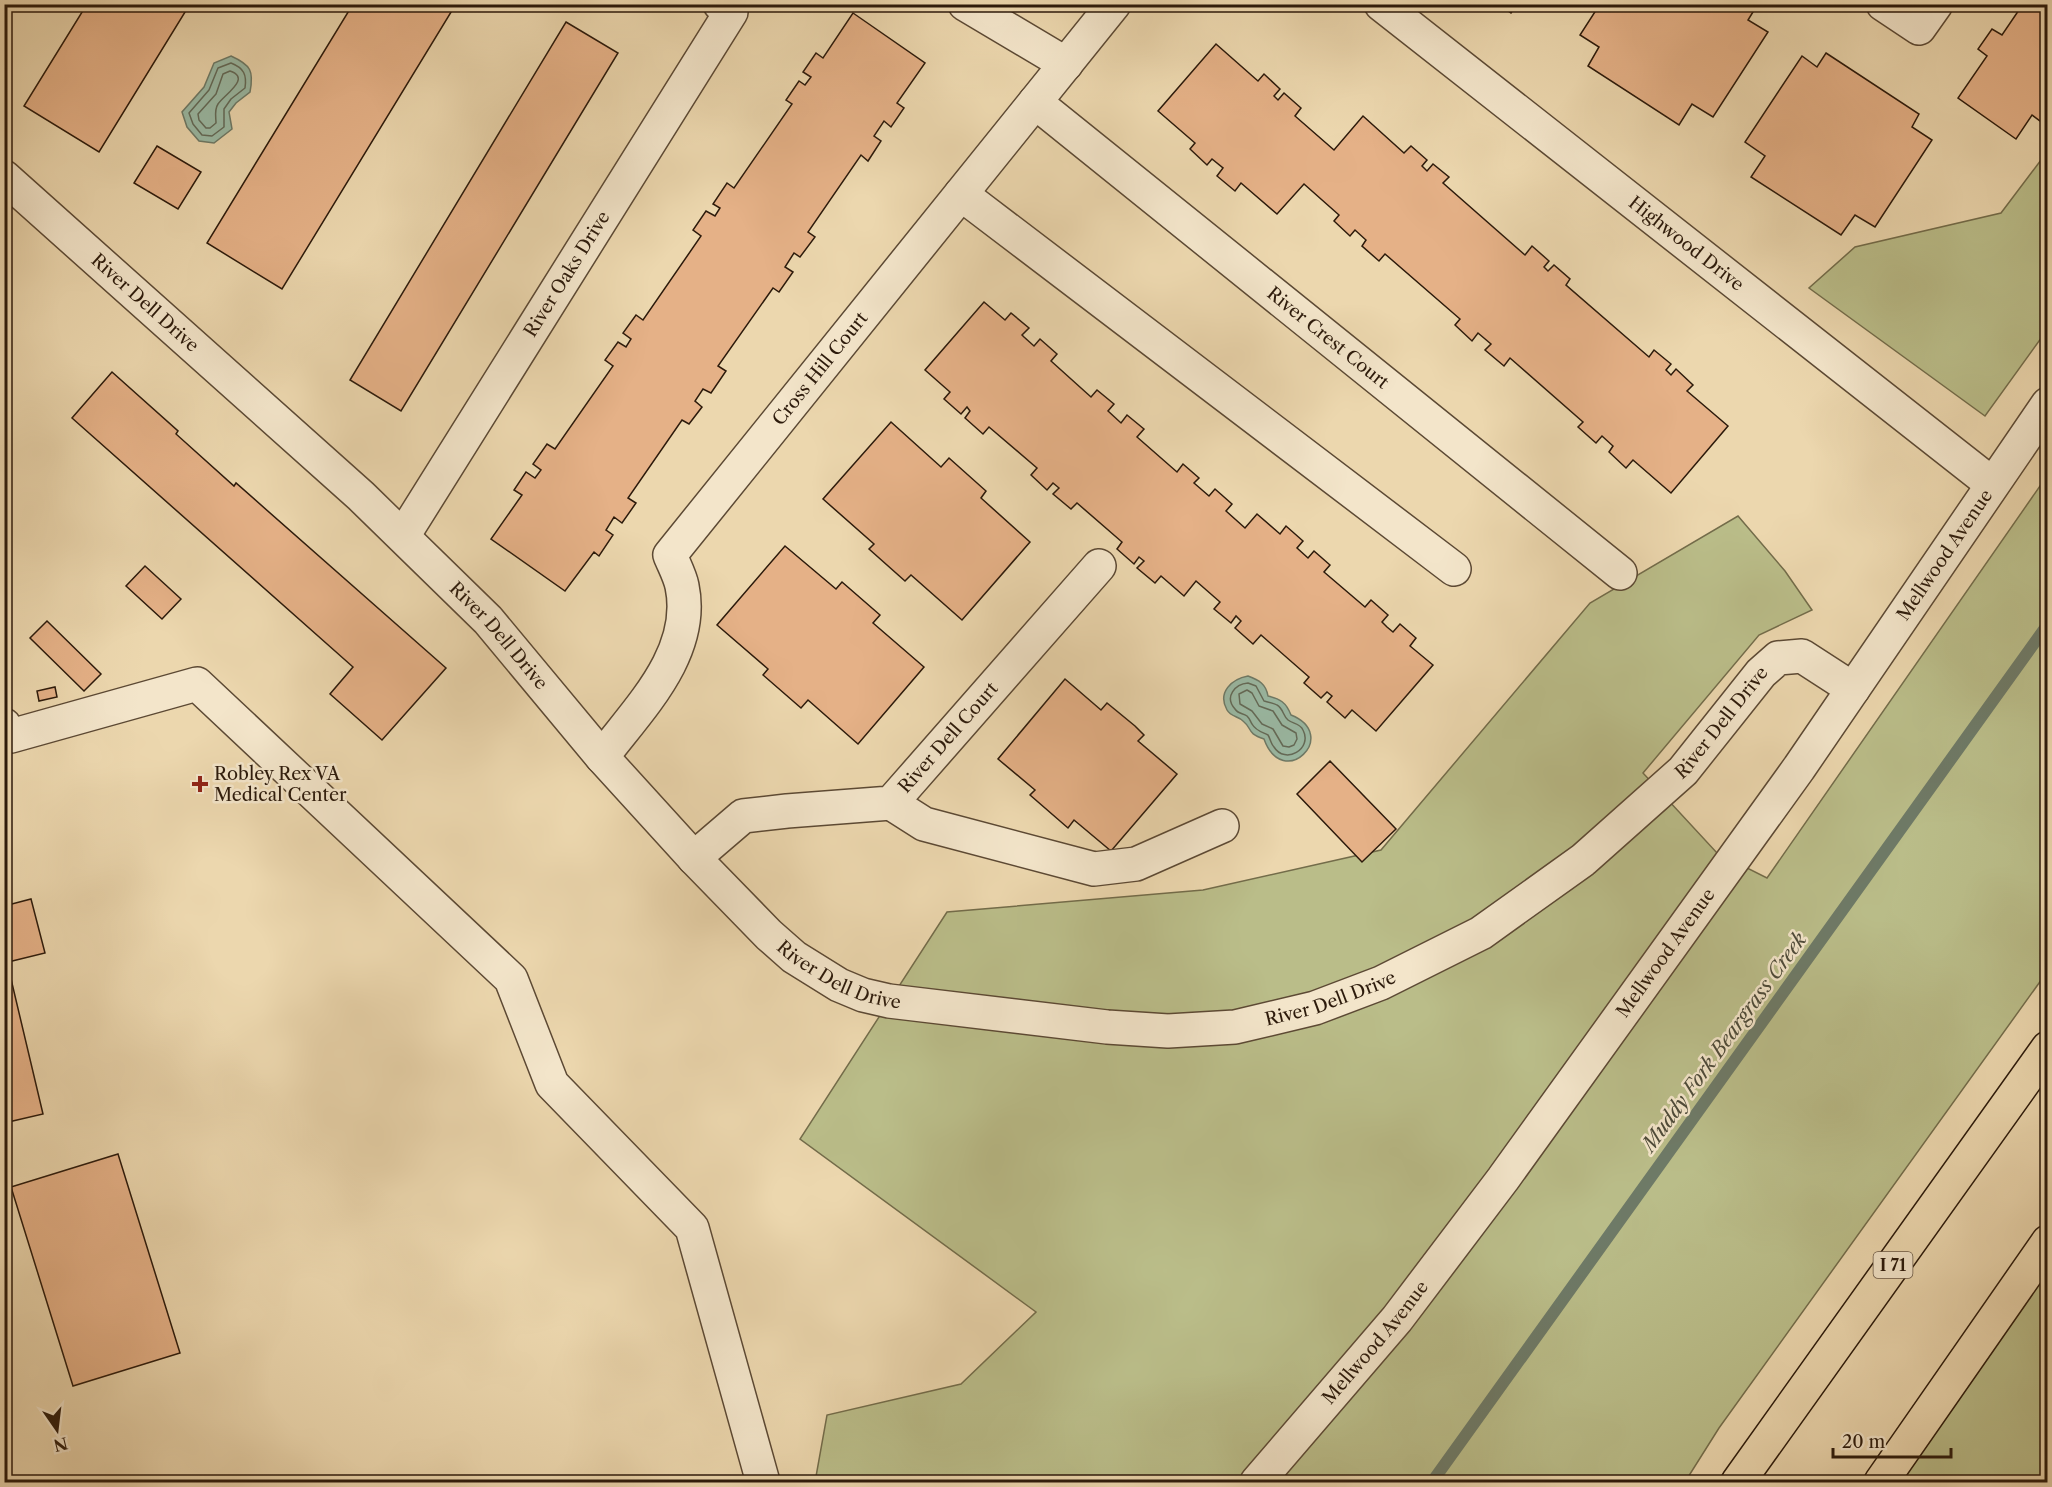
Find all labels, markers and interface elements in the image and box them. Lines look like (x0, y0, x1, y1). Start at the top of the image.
street label: Highwood Drive (1624, 192, 1748, 296)
street label: River Oaks Drive (519, 207, 615, 341)
street label: River Dell Drive (87, 249, 203, 357)
street label: River Crest Court (1263, 282, 1394, 394)
street label: Cross Hill Court (768, 307, 873, 430)
street label: Mellwood Avenue (1892, 485, 1997, 625)
street label: River Dell Drive (445, 577, 552, 694)
street label: River Dell Drive (1671, 662, 1773, 784)
street label: River Dell Court (894, 677, 1003, 798)
place label: Robley Rex VA Medical Center (214, 763, 347, 806)
marker: Robley Rex VA Medical Center (191, 775, 209, 793)
street label: Mellwood Avenue (1612, 884, 1720, 1022)
water label: Muddy Fork Beargrass Creek (1635, 927, 1812, 1158)
street label: River Dell Drive (772, 936, 902, 1013)
street label: River Dell Drive (1263, 966, 1400, 1030)
road number: I 71 (1874, 1252, 1912, 1278)
street label: Mellwood Avenue (1318, 1276, 1433, 1409)
north arrow (27, 1400, 87, 1460)
scale bar (1833, 1421, 1952, 1459)
text: 20 m (1842, 1431, 1886, 1453)
text: N (51, 1433, 70, 1456)

